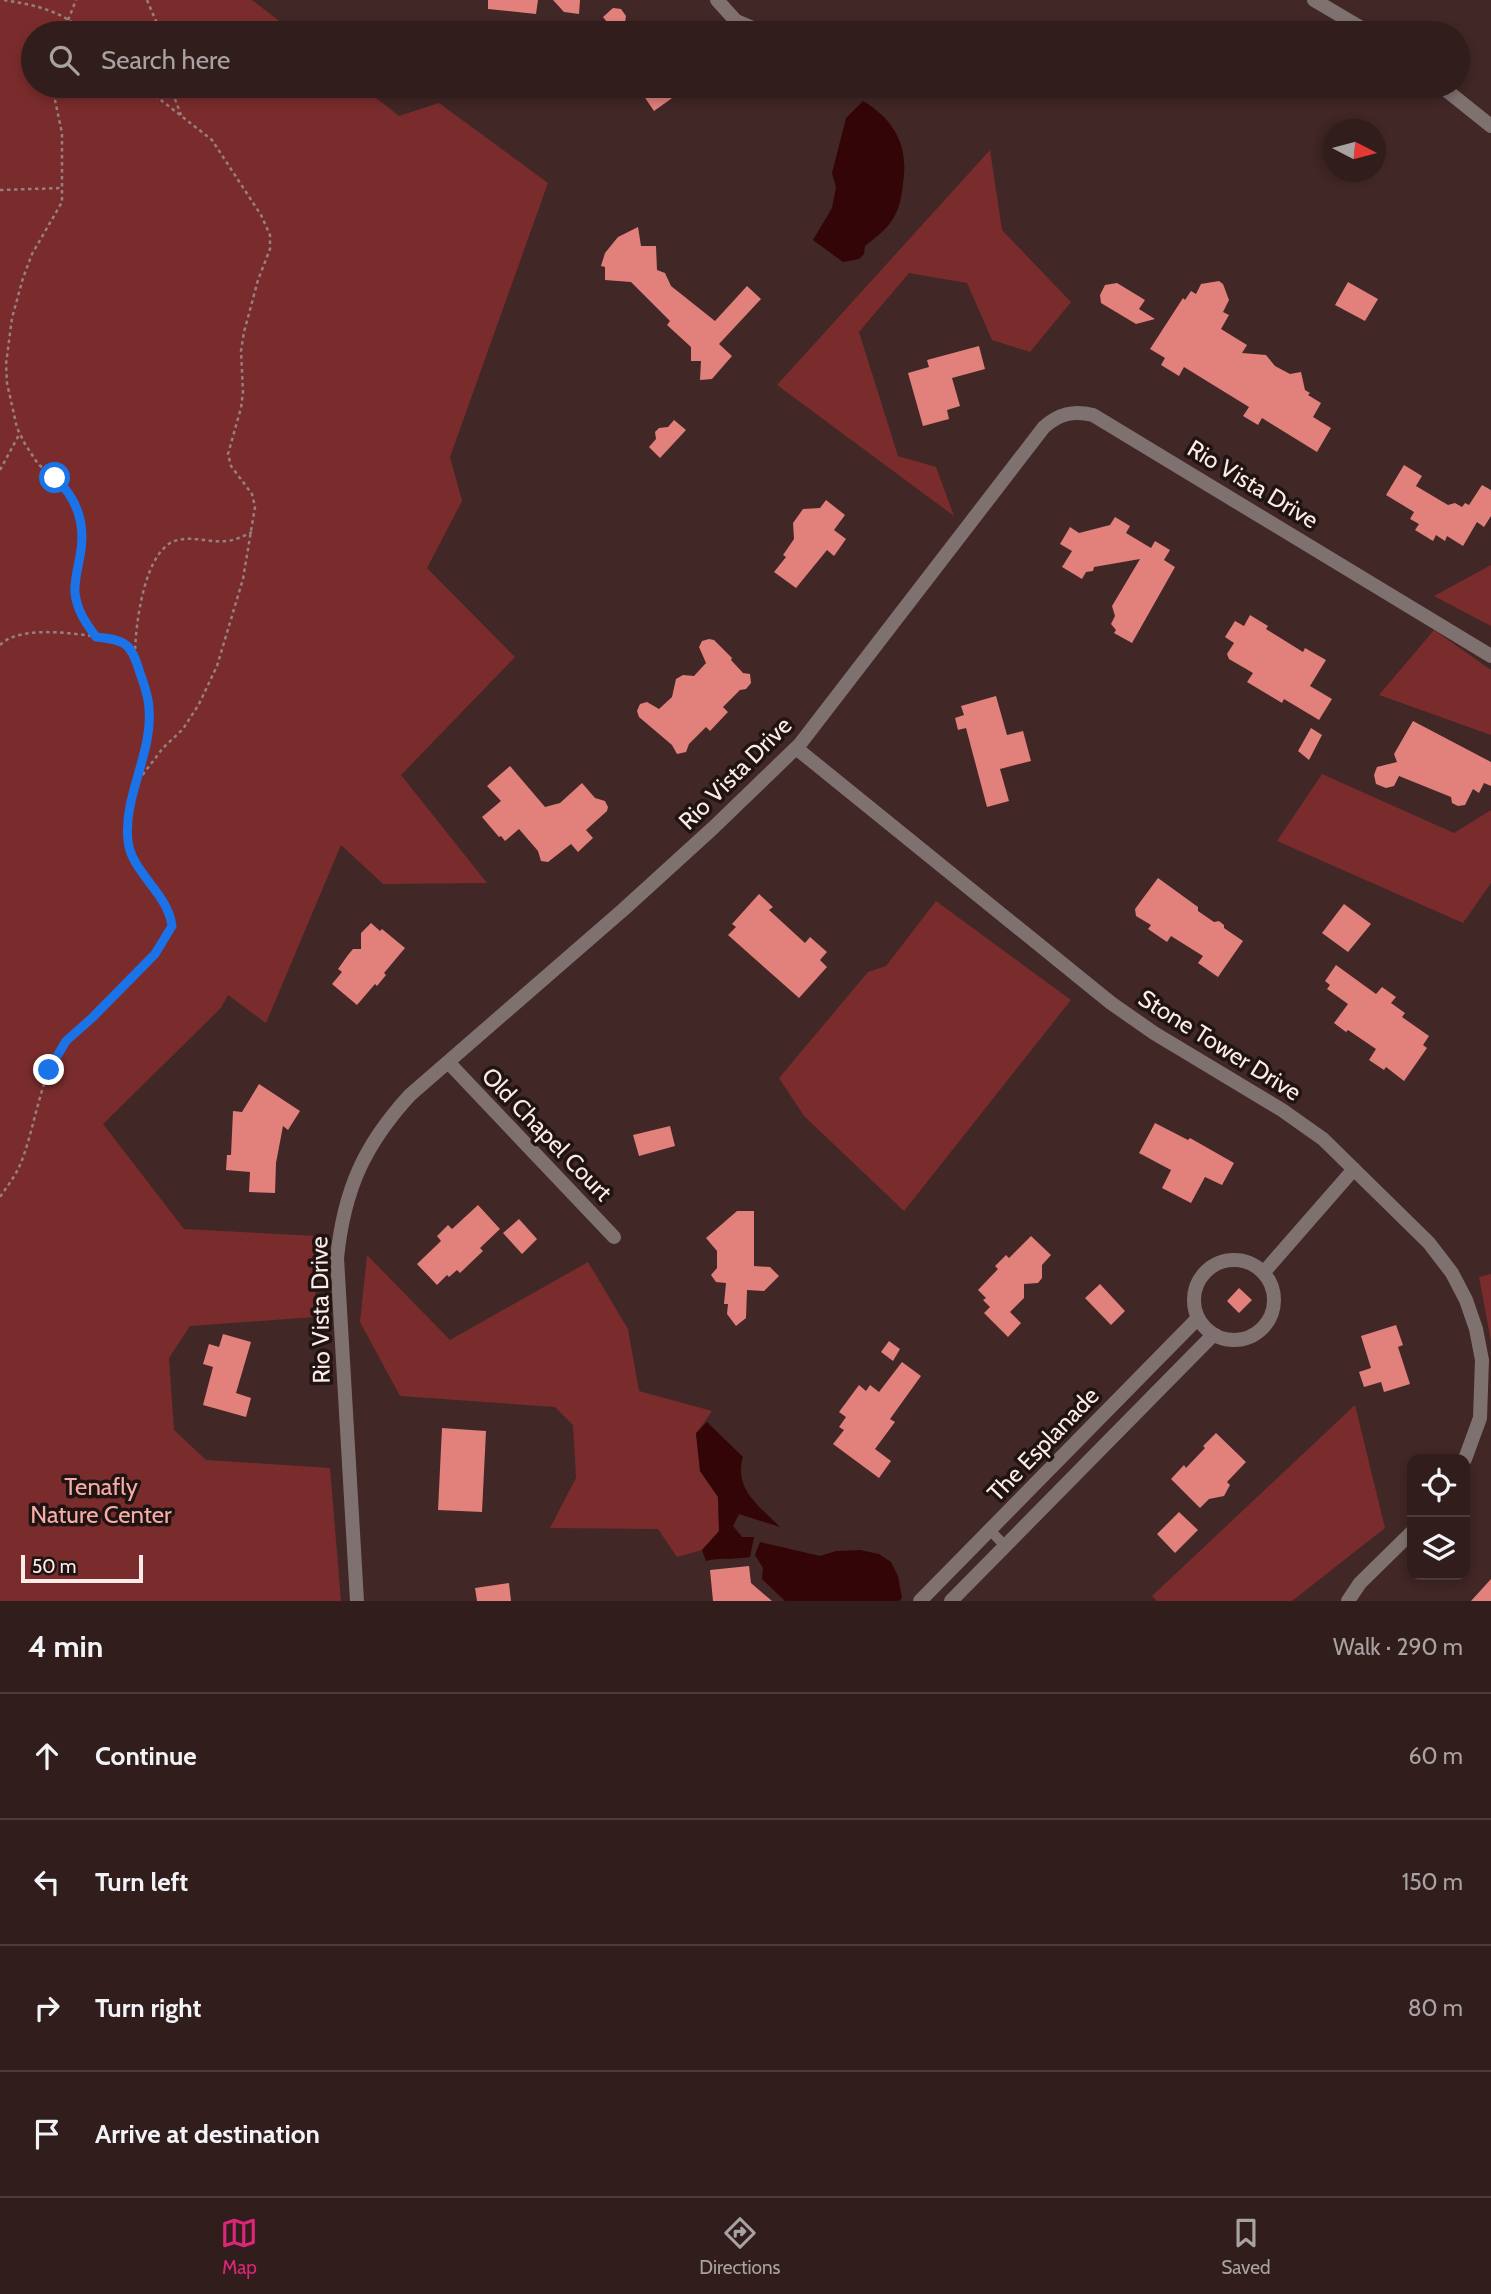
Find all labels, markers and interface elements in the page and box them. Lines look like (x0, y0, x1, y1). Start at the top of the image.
search box (21, 21, 1470, 98)
icon: search (45, 41, 83, 79)
text: Search here (101, 44, 230, 76)
north arrow (1323, 119, 1386, 182)
street label: Rio Vista Drive (1182, 434, 1324, 534)
route start (39, 462, 70, 493)
street label: Rio Vista Drive (673, 711, 797, 835)
street label: Stone Tower Drive (1133, 983, 1307, 1107)
route end (33, 1054, 64, 1085)
street label: Old Chapel Court (476, 1061, 618, 1207)
street label: Rio Vista Drive (304, 1236, 336, 1384)
street label: The Esplanade (981, 1381, 1105, 1507)
map controls (1407, 1454, 1470, 1580)
button: locate (1407, 1454, 1470, 1517)
park label: Tenafly Nature Center (30, 1472, 172, 1529)
button: layers (1407, 1517, 1470, 1580)
scale bar (21, 1552, 144, 1584)
text: 50 m (32, 1555, 76, 1578)
text: 4 min (28, 1628, 103, 1665)
text: Walk · 290 m (1333, 1633, 1463, 1661)
icon: ahead (28, 1737, 66, 1775)
text: Continue (95, 1740, 197, 1772)
text: 60 m (1409, 1742, 1463, 1770)
icon: left (28, 1863, 66, 1901)
text: Turn left (95, 1866, 188, 1898)
text: 150 m (1402, 1868, 1463, 1896)
icon: right (28, 1989, 66, 2027)
text: Turn right (95, 1992, 201, 2024)
text: 80 m (1408, 1994, 1463, 2022)
icon: arrive (28, 2115, 66, 2153)
text: Arrive at destination (95, 2118, 320, 2150)
tab: Map (220, 2214, 258, 2279)
tab: Directions (699, 2214, 780, 2279)
tab: Saved (1221, 2214, 1271, 2279)

